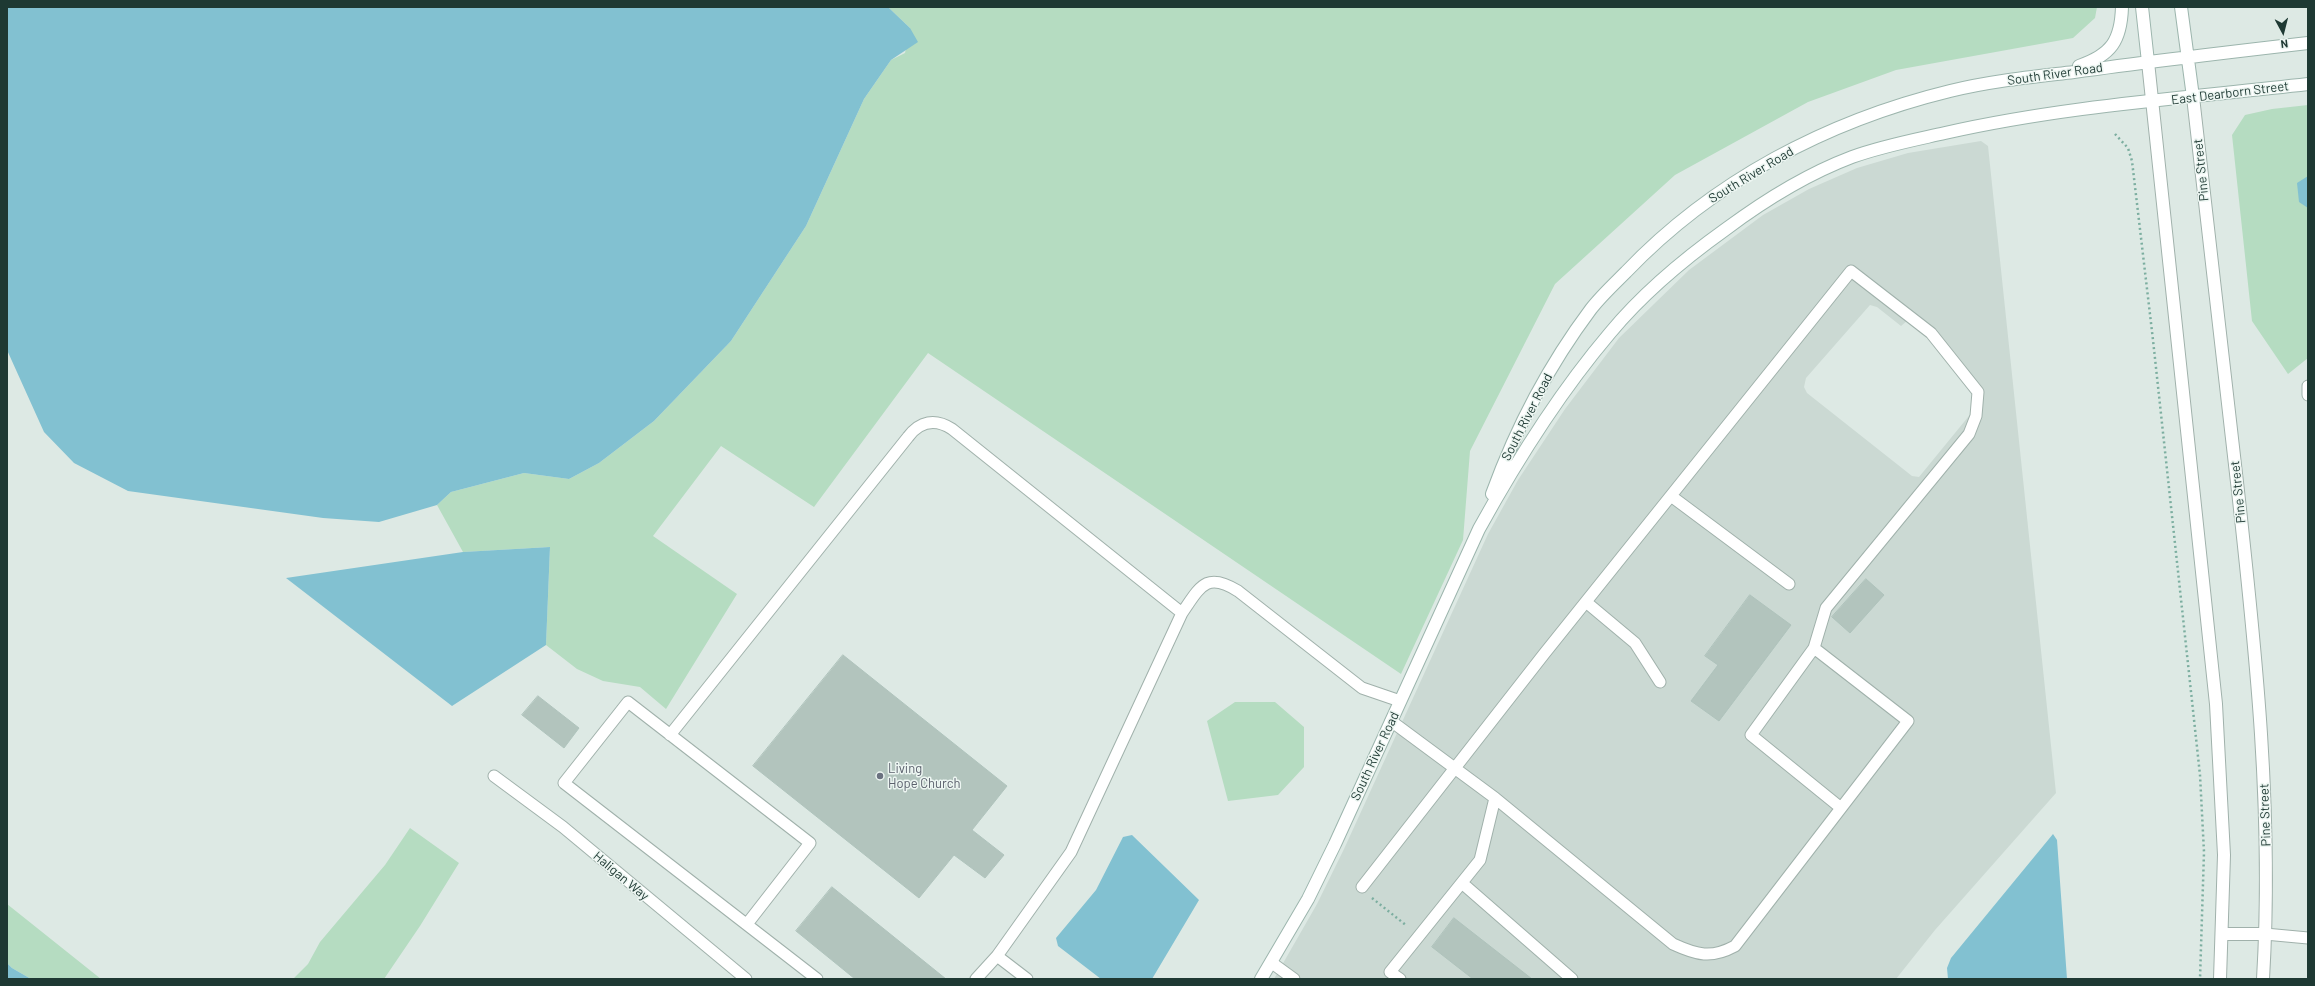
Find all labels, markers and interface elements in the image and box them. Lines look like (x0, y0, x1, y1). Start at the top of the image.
north arrow (2263, 12, 2303, 52)
text: N (2280, 38, 2289, 51)
street label: South River Road (2006, 60, 2104, 88)
street label: East Dearborn Street (2170, 78, 2290, 108)
street label: Pine Street (2190, 138, 2212, 202)
street label: South River Road (1706, 144, 1796, 206)
street label: South River Road (1498, 371, 1556, 463)
street label: Pine Street (2227, 460, 2249, 524)
street label: South River Road (1348, 709, 1402, 803)
place label: Living Hope Church (888, 761, 961, 792)
marker: Living Hope Church (875, 771, 885, 781)
street label: Pine Street (2256, 783, 2274, 847)
street label: Haligan Way (590, 848, 652, 904)

